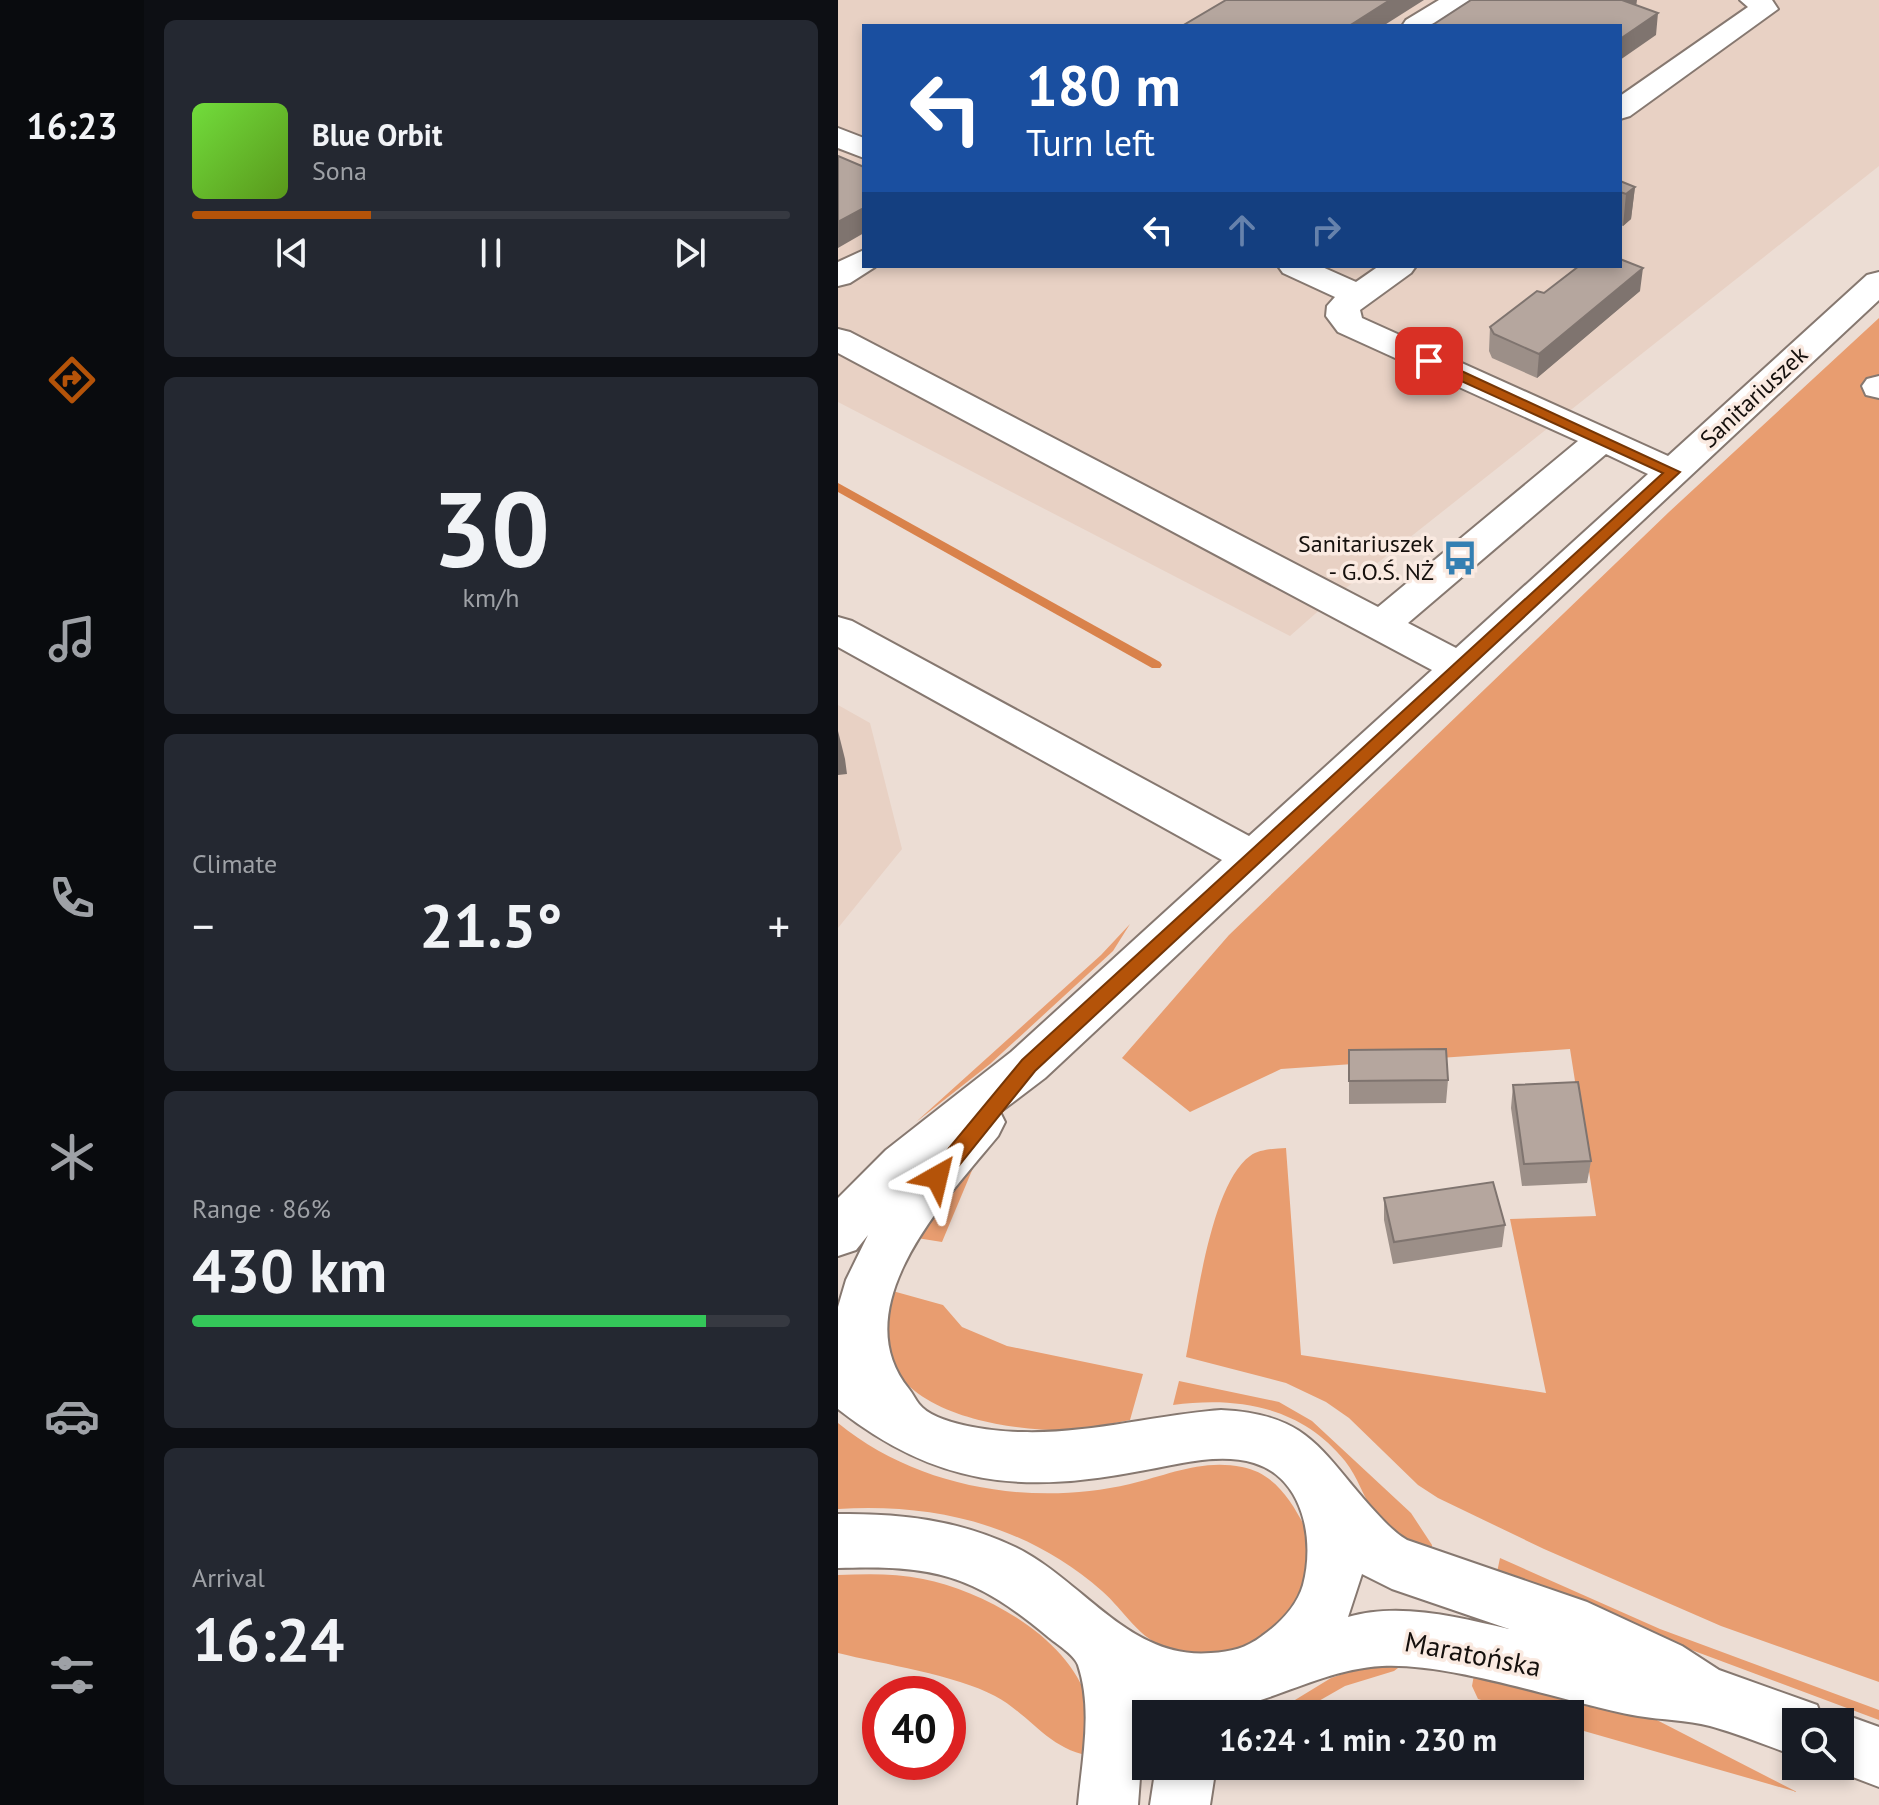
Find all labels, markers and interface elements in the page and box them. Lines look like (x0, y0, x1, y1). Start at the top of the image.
text: 180 m (1026, 49, 1181, 121)
icon: left (894, 56, 998, 160)
text: 16:23 (26, 102, 118, 149)
text: Blue Orbit (312, 115, 442, 154)
text: Turn left (1026, 119, 1155, 166)
text: Sona (312, 154, 367, 187)
icon: left (1136, 208, 1180, 252)
icon: ahead (1220, 208, 1264, 252)
icon: right (1304, 208, 1348, 252)
icon: previous (270, 231, 314, 275)
icon: pause (469, 231, 513, 275)
icon: next (668, 231, 712, 275)
pin (1395, 327, 1463, 395)
icon: arrive (1407, 339, 1451, 383)
street label: Sanitariuszek (1693, 339, 1814, 454)
icon: directions (44, 352, 100, 408)
text: 30 (432, 461, 550, 596)
place label: Sanitariuszek - G.O.Ś. NŻ (1298, 528, 1434, 587)
bus stop icon: Sanitariuszek - G.O.Ś. NŻ (1441, 539, 1479, 577)
text: km/h (463, 581, 520, 614)
icon: music (44, 611, 100, 667)
text: Climate (192, 847, 277, 880)
icon: phone (44, 870, 100, 926)
text: 21.5° (419, 886, 563, 964)
text: − (192, 897, 214, 954)
text: + (768, 897, 790, 954)
icon: climate (44, 1129, 100, 1185)
position arrow (895, 1135, 979, 1219)
text: Range · 86% (192, 1192, 331, 1225)
text: 430 km (192, 1231, 387, 1309)
icon: car (44, 1388, 100, 1444)
text: Arrival (192, 1561, 265, 1594)
text: 16:24 (192, 1600, 344, 1678)
street label: Maratońska (1402, 1622, 1544, 1685)
icon: filters (44, 1647, 100, 1703)
speed limit sign: 40 (862, 1676, 966, 1780)
map controls (1782, 1708, 1854, 1780)
button: search (1782, 1708, 1854, 1780)
text: 16:24 · 1 min · 230 m (1219, 1720, 1497, 1759)

